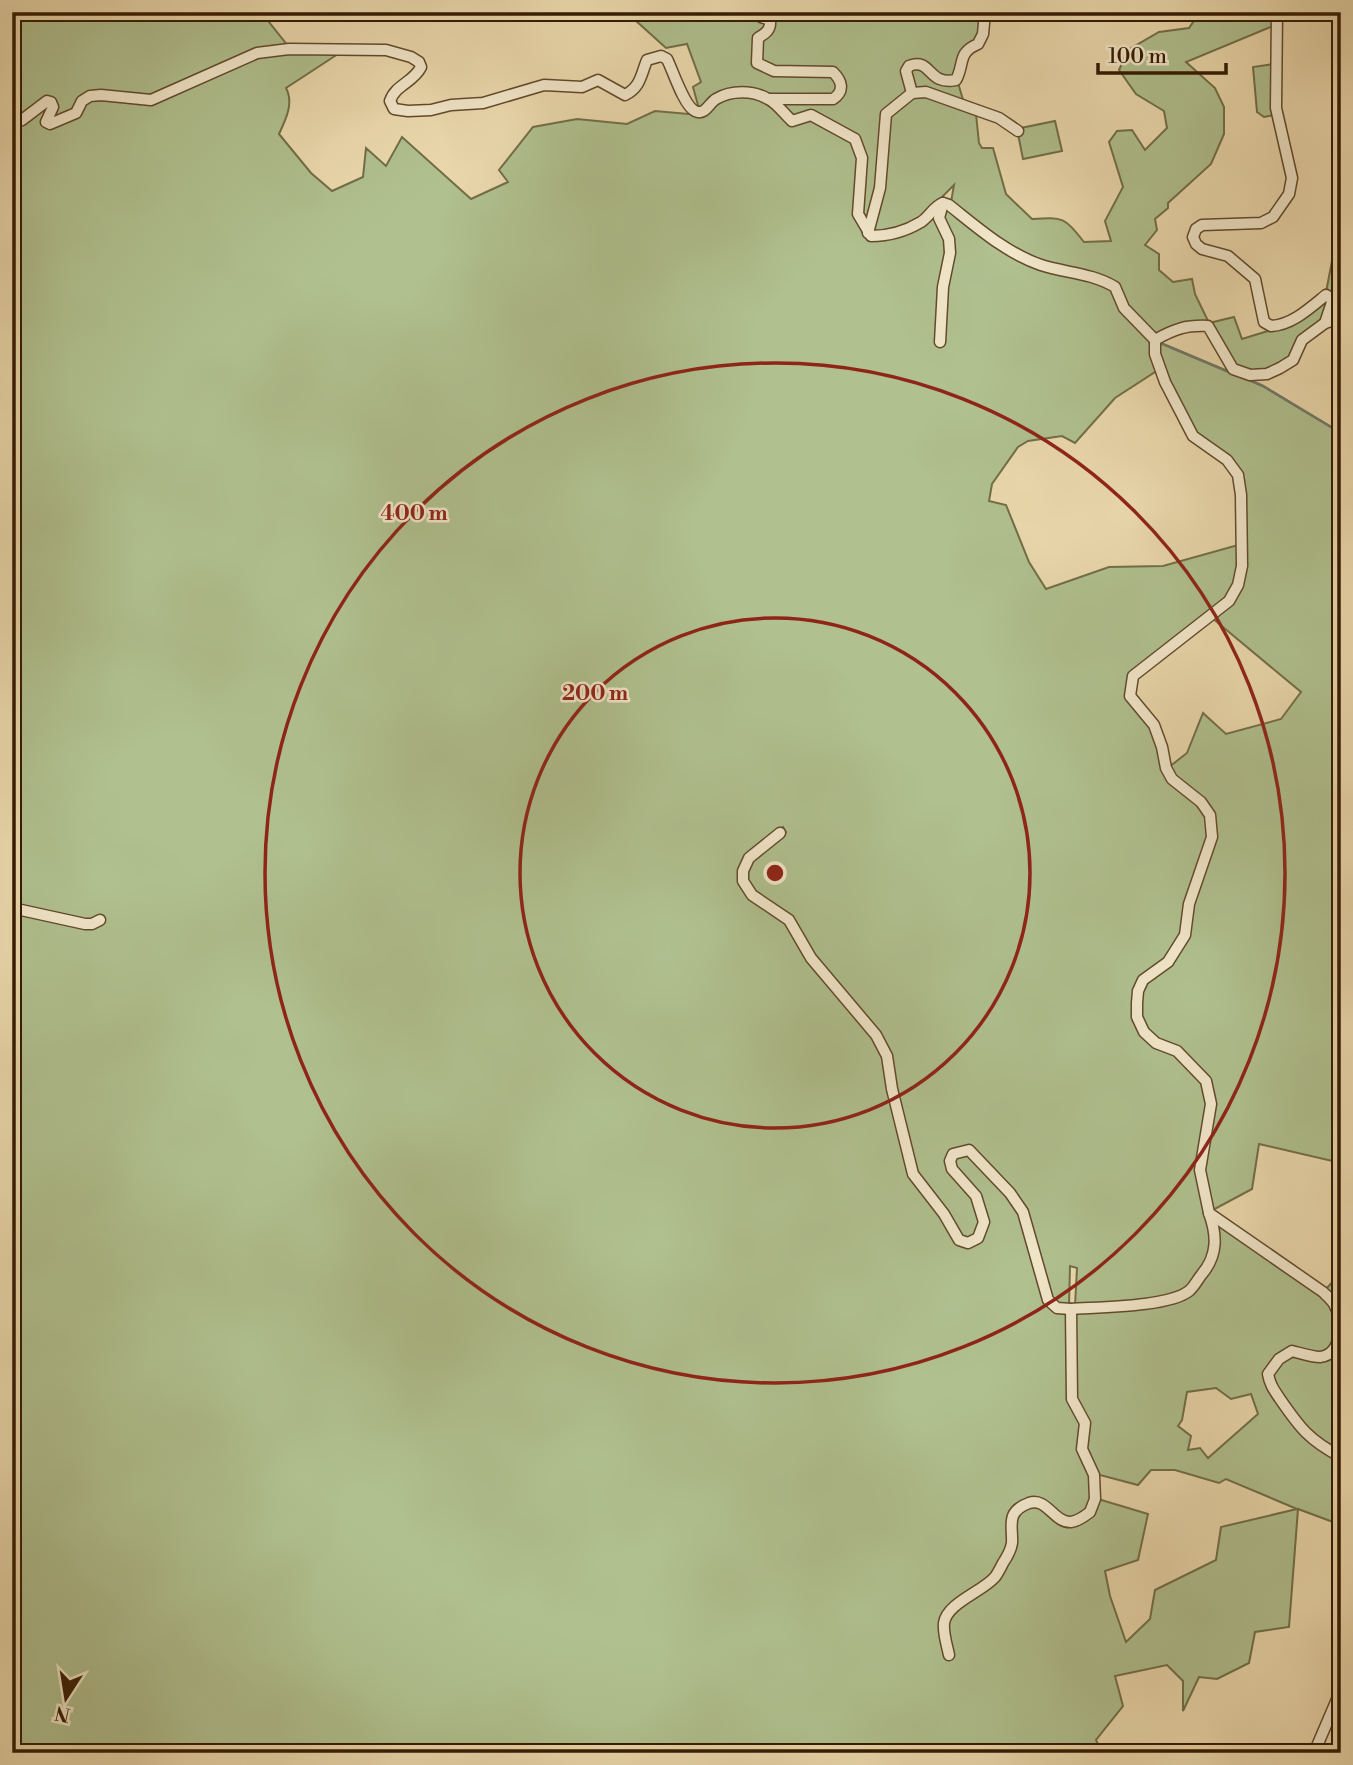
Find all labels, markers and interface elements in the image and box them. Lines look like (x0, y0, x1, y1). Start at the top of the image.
scale bar (1098, 32, 1225, 76)
text: 100 m (1108, 44, 1167, 70)
text: 400 m (380, 501, 448, 527)
text: 200 m (562, 681, 628, 707)
centre of rings (763, 861, 787, 885)
north arrow (32, 1664, 102, 1734)
text: N (53, 1700, 73, 1727)

